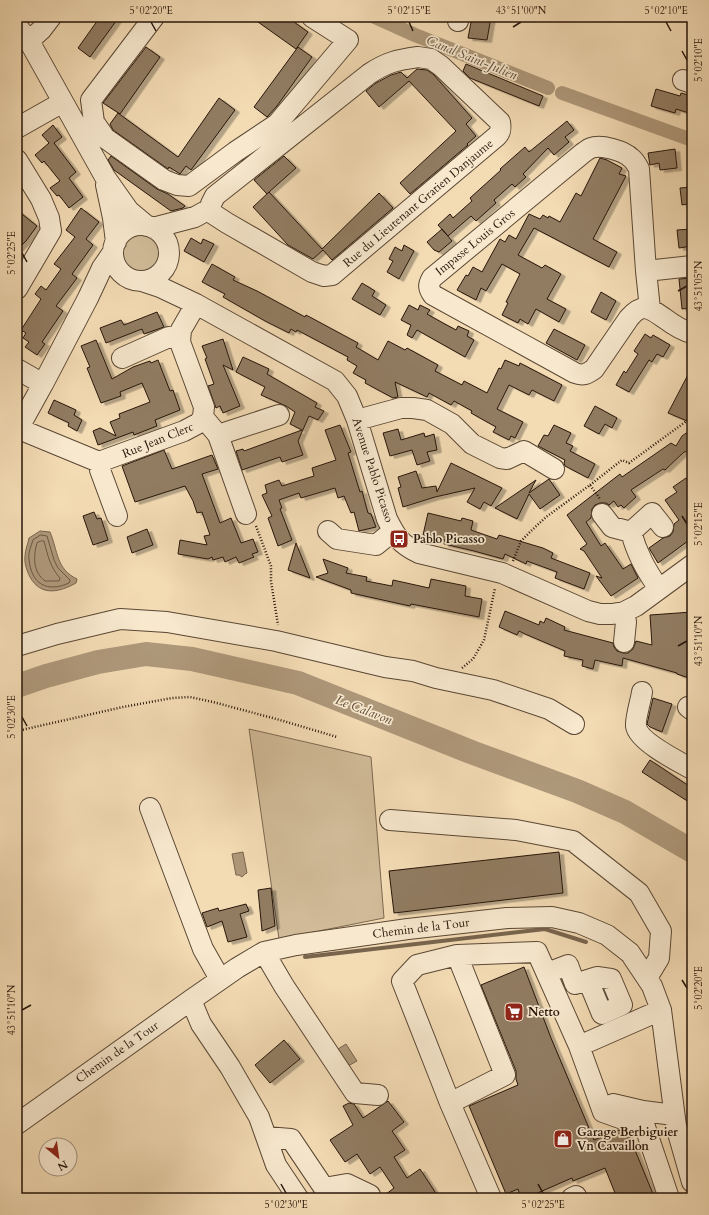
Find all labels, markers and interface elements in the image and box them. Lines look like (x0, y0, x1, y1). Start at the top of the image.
text: 5°02'20"E (129, 4, 173, 18)
text: 5°02'15"E (387, 4, 431, 18)
text: 43°51'00"N (496, 4, 547, 18)
text: 5°02'10"E (644, 4, 688, 18)
water label: Canal Saint-Julien (424, 32, 520, 85)
text: 5°02'10"E (692, 38, 706, 82)
street label: Rue du Lieutenant Gratien Danjaume (339, 135, 497, 271)
street label: Impasse Louis Gros (432, 205, 518, 279)
text: 5°02'25"E (5, 231, 19, 275)
text: 43°51'05"N (692, 260, 706, 311)
street label: Avenue Pablo Picasso (349, 416, 398, 525)
street label: Rue Jean Clerc (120, 418, 197, 462)
text: 5°02'15"E (692, 502, 706, 546)
bus stop icon: Pablo Picasso (388, 528, 410, 550)
place label: Pablo Picasso (413, 531, 485, 547)
text: 43°51'10"N (692, 615, 706, 666)
water label: Le Calavon (333, 691, 395, 729)
text: 5°02'30"E (5, 695, 19, 739)
street label: Chemin de la Tour (372, 914, 471, 942)
text: 5°02'20"E (692, 966, 706, 1010)
text: 43°51'10"N (5, 984, 19, 1035)
supermarket icon: Netto (503, 1001, 525, 1023)
place label: Netto (528, 1004, 560, 1020)
street label: Chemin de la Tour (72, 1017, 162, 1087)
place label: Garage Berbiguier Vn Cavaillon (577, 1124, 678, 1154)
shop icon: Garage Berbiguier Vn Cavaillon (552, 1128, 574, 1150)
north arrow (38, 1137, 78, 1177)
text: N (54, 1156, 70, 1174)
text: 5°02'30"E (264, 1198, 308, 1212)
text: 5°02'25"E (521, 1198, 565, 1212)

